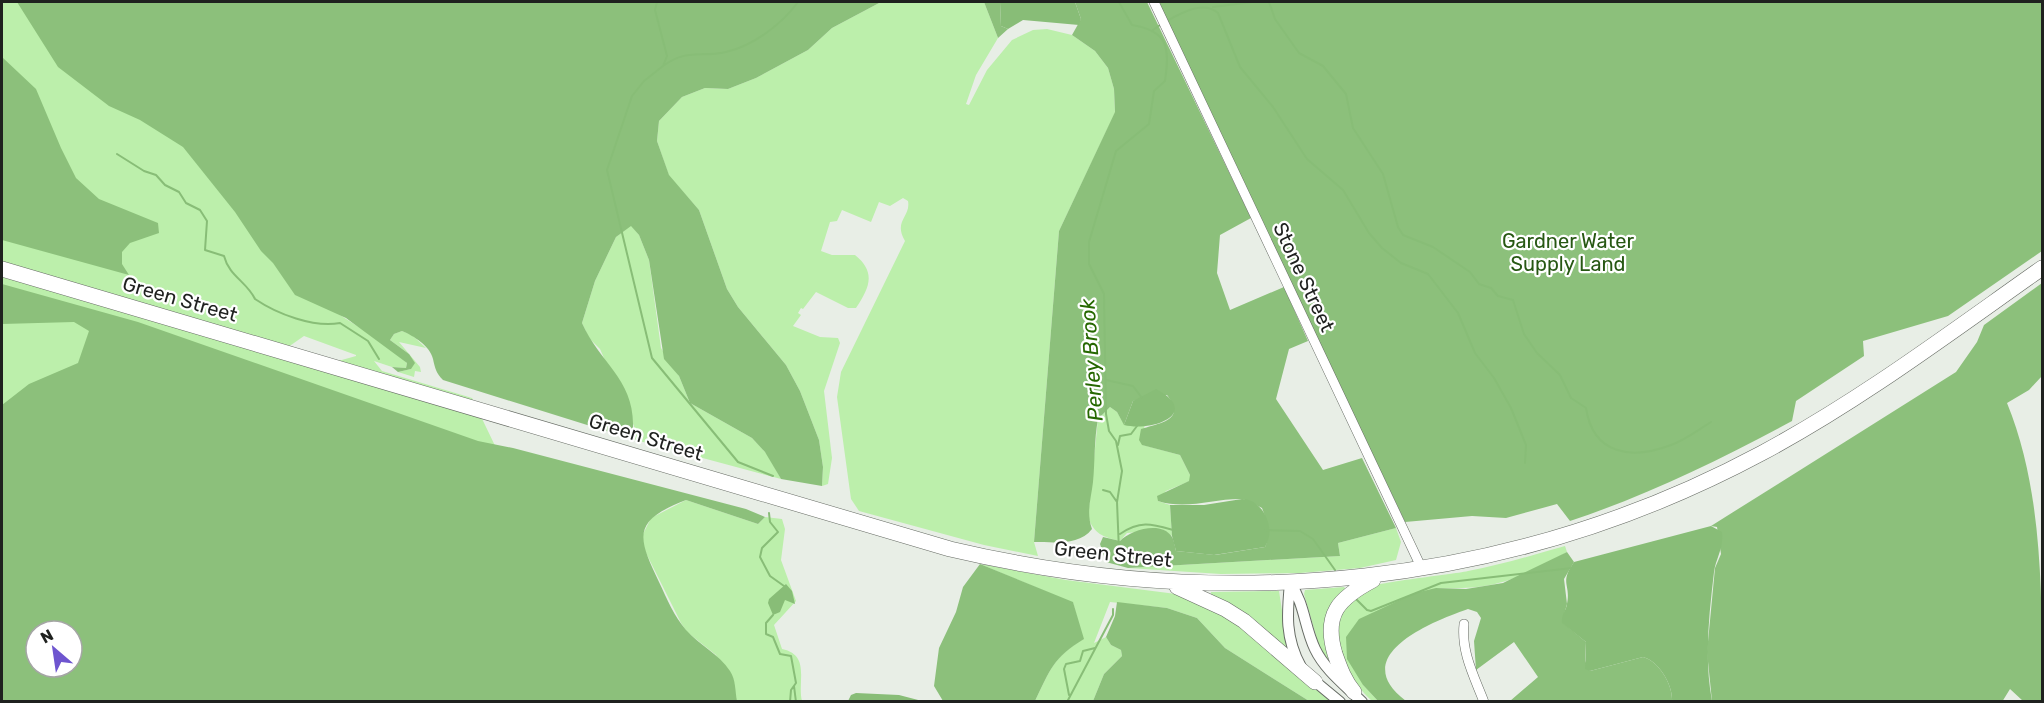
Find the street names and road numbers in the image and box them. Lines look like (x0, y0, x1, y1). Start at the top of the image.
street label: Stone Street (1268, 219, 1340, 336)
street label: Green Street (120, 271, 240, 327)
street label: Green Street (586, 408, 706, 466)
street label: Green Street (1053, 536, 1173, 572)

